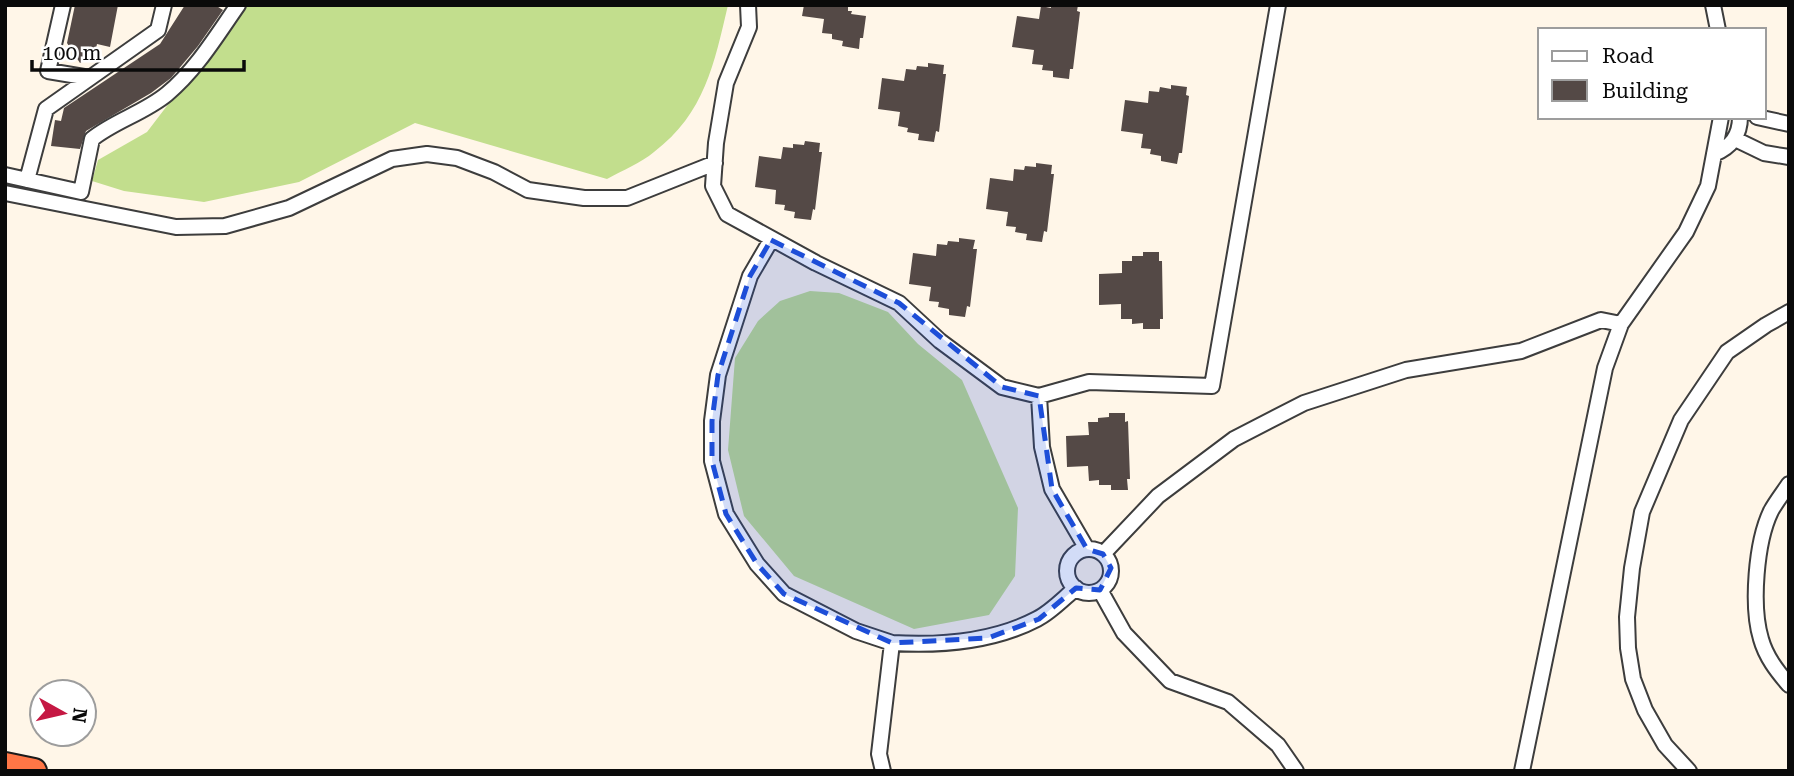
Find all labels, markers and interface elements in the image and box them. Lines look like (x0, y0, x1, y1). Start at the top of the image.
scale bar (32, 28, 243, 72)
legend (1538, 28, 1766, 119)
text: 100 m (42, 41, 102, 65)
text: Road (1602, 44, 1654, 68)
text: Building (1602, 79, 1688, 103)
north arrow (28, 678, 98, 748)
text: N (67, 706, 92, 725)

